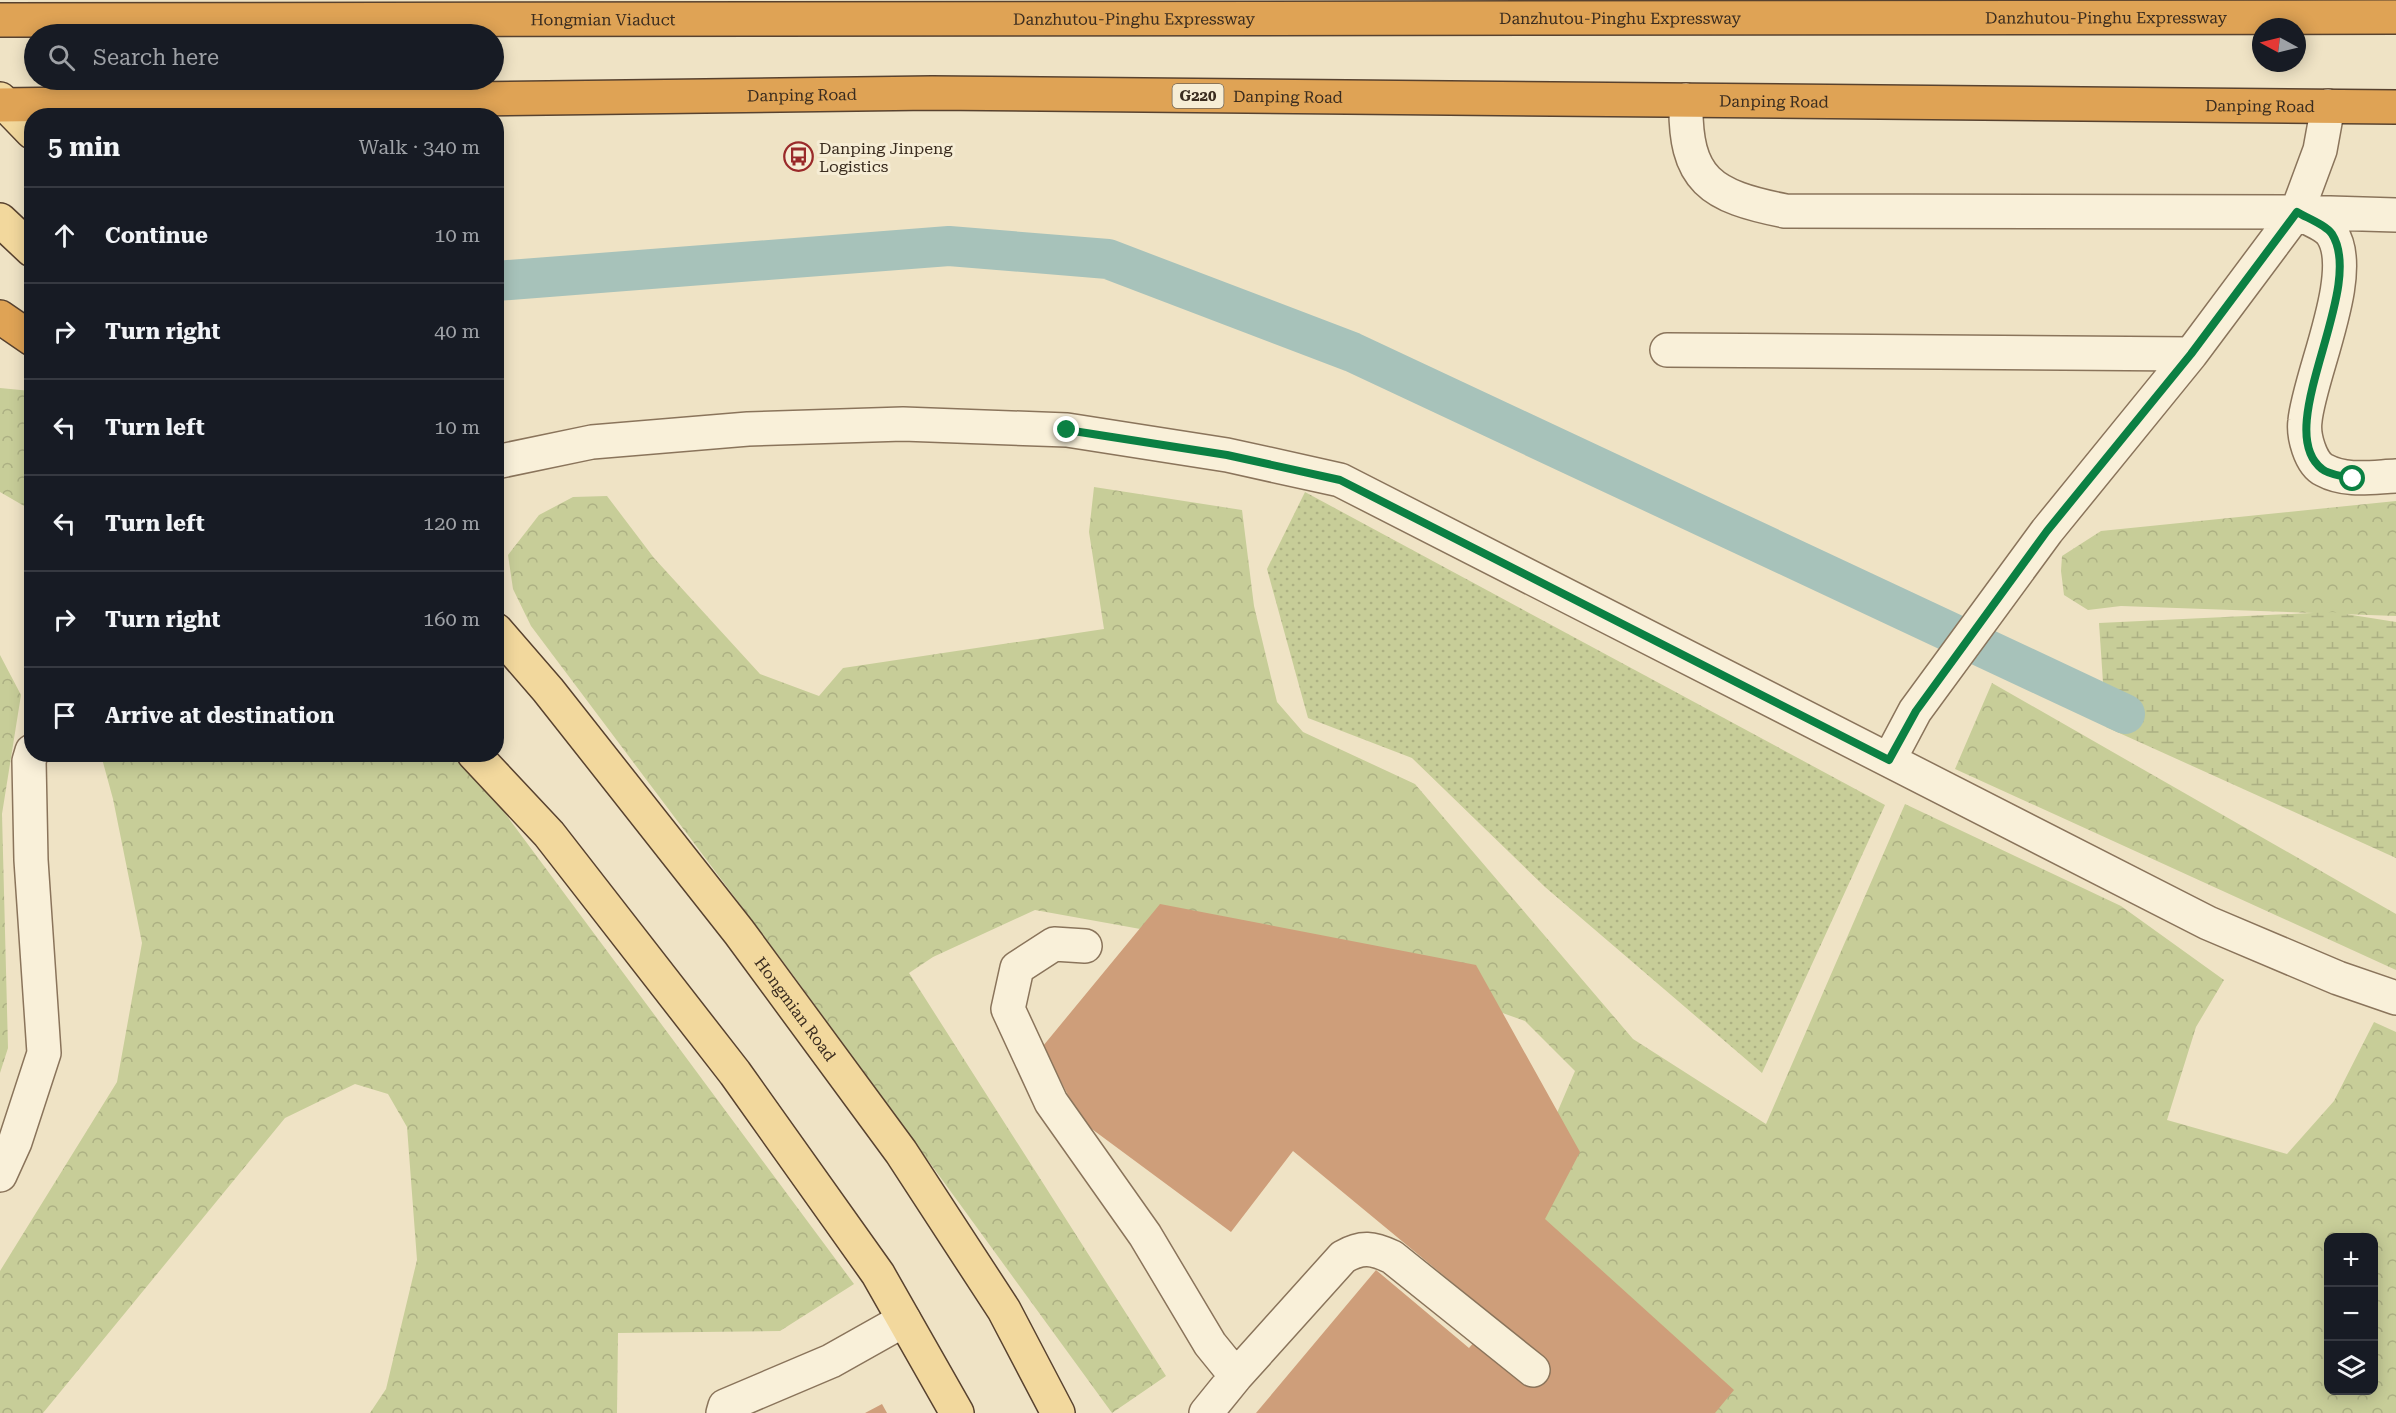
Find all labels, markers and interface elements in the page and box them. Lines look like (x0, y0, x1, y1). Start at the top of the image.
street label: Danzhutou-Pinghu Expressway (1985, 8, 2227, 28)
street label: Danzhutou-Pinghu Expressway (1013, 9, 1255, 29)
street label: Danzhutou-Pinghu Expressway (1499, 9, 1741, 28)
street label: Hongmian Viaduct (530, 10, 676, 29)
north arrow (2252, 18, 2306, 72)
search box (24, 24, 504, 90)
icon: search (45, 41, 78, 74)
text: Search here (93, 45, 219, 70)
road number: G220 (1172, 84, 1224, 108)
street label: Danping Road (747, 85, 857, 105)
street label: Danping Road (1233, 87, 1343, 107)
street label: Danping Road (1719, 92, 1829, 112)
street label: Danping Road (2205, 96, 2315, 116)
text: 5 min (48, 132, 120, 162)
text: Walk · 340 m (359, 135, 480, 159)
place label: Danping Jinpeng Logistics (819, 139, 953, 176)
bus stop icon: Danping Jinpeng Logistics (782, 141, 814, 173)
icon: ahead (48, 219, 81, 252)
text: Continue (105, 223, 208, 248)
text: 10 m (434, 223, 480, 247)
icon: right (48, 315, 81, 348)
text: Turn right (105, 319, 220, 344)
text: 40 m (434, 319, 480, 343)
icon: left (48, 411, 81, 444)
text: Turn left (105, 415, 205, 440)
text: 10 m (434, 415, 480, 439)
route end (1053, 416, 1079, 442)
route start (2339, 465, 2365, 491)
icon: left (48, 507, 81, 540)
text: Turn left (105, 511, 205, 536)
text: 120 m (423, 511, 480, 535)
icon: right (48, 603, 81, 636)
text: Turn right (105, 607, 220, 632)
text: 160 m (423, 607, 480, 631)
icon: arrive (48, 699, 81, 732)
text: Arrive at destination (105, 703, 334, 728)
street label: Hongmian Road (751, 953, 840, 1065)
map controls (2324, 1233, 2378, 1395)
button: + (2324, 1233, 2378, 1287)
button: − (2324, 1287, 2378, 1341)
button: layers (2324, 1341, 2378, 1395)

